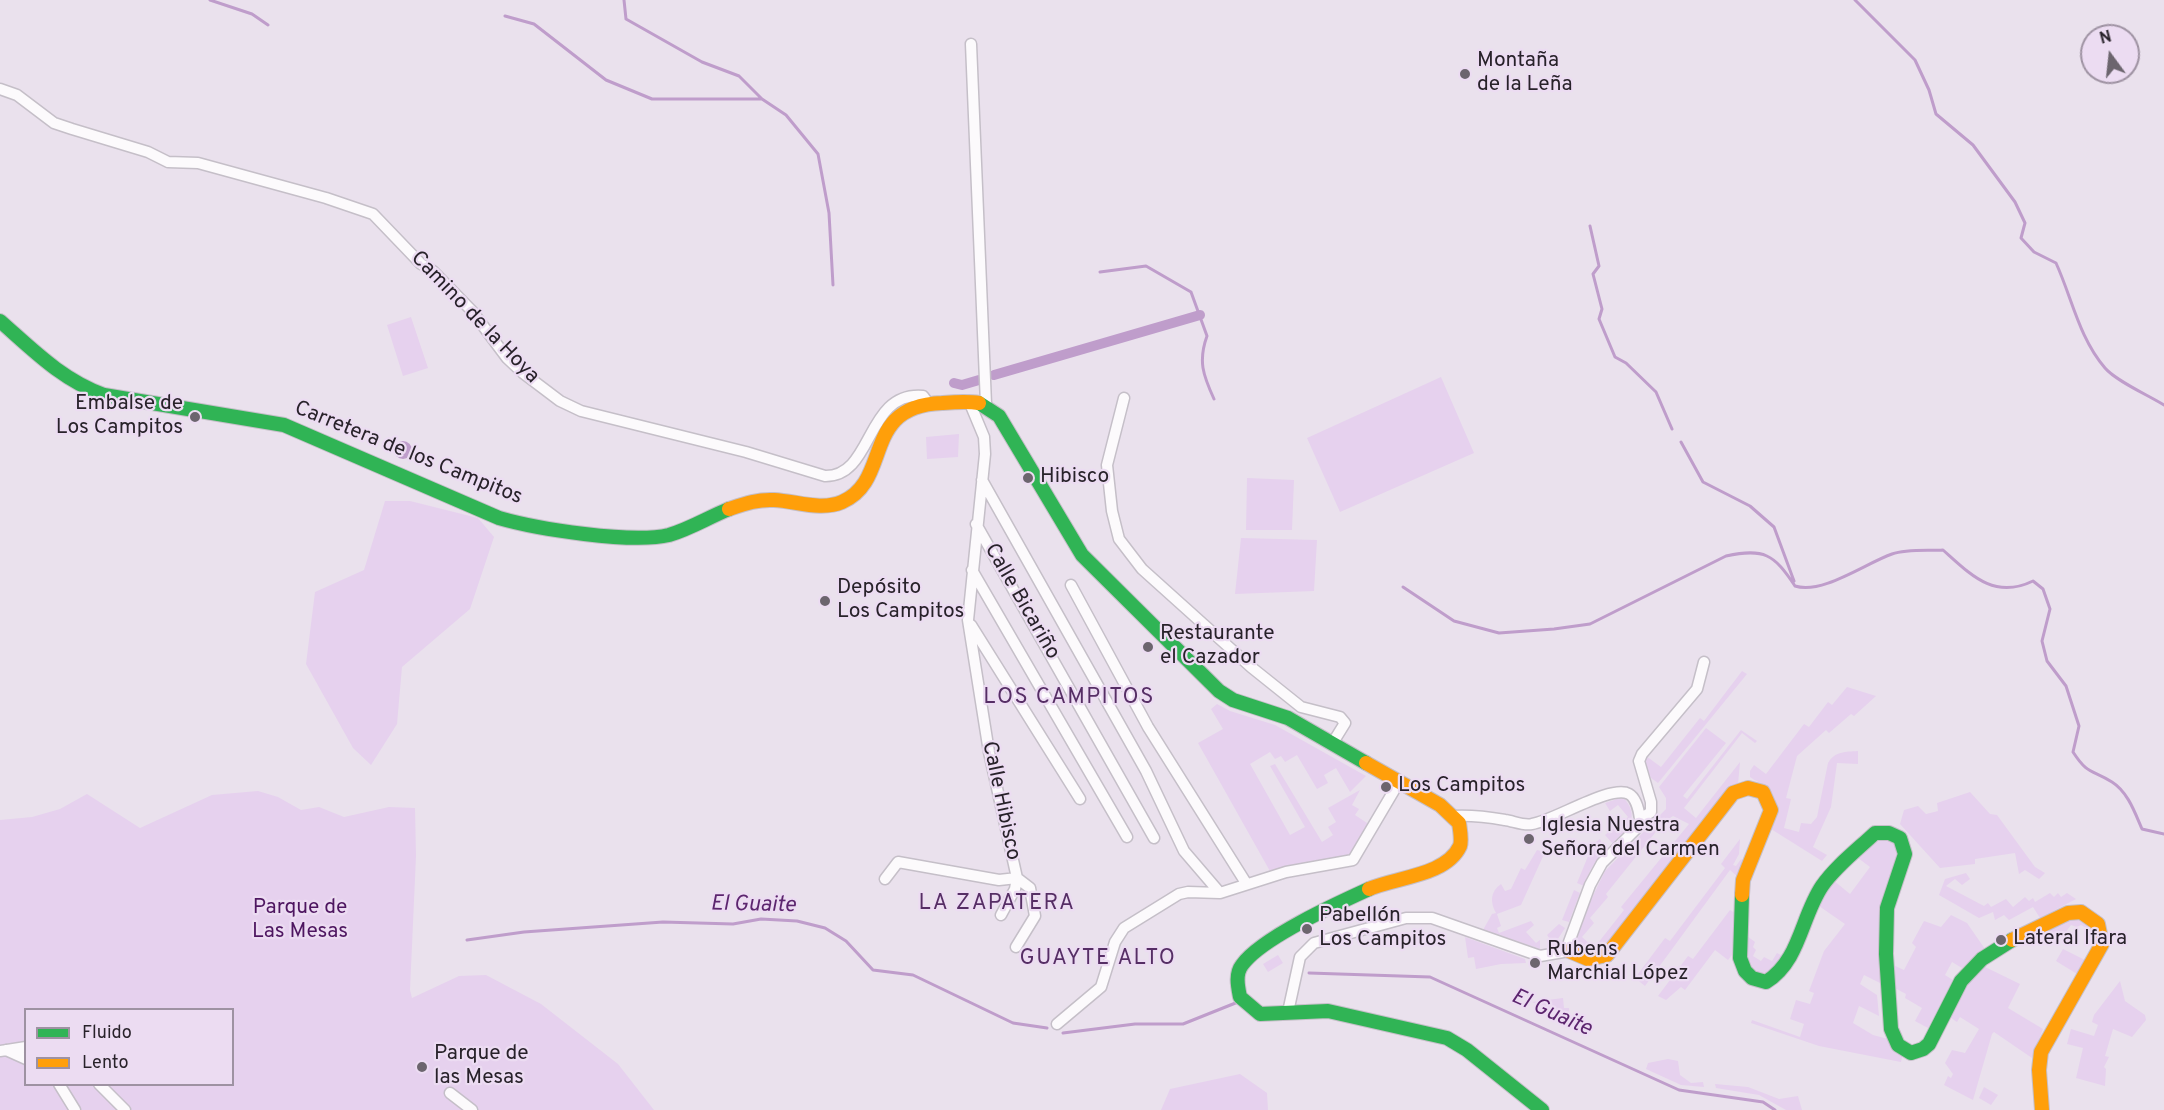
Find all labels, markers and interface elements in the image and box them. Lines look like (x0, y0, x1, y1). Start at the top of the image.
north arrow (2080, 24, 2140, 84)
text: N (2098, 27, 2114, 50)
place label: Montaña de la Leña (1477, 49, 1573, 99)
marker: Montaña de la Leña (1458, 67, 1472, 81)
street label: Camino de la Hoya (404, 247, 544, 389)
place label: Embalse de Los Campitos (56, 392, 183, 442)
street label: Carretera de los Campitos (290, 397, 526, 511)
marker: Embalse de Los Campitos (188, 410, 202, 424)
place label: Hibisco (1040, 465, 1109, 491)
marker: Hibisco (1021, 471, 1035, 485)
street label: Calle Bicariño (978, 540, 1064, 664)
place label: Depósito Los Campitos (837, 576, 964, 626)
marker: Depósito Los Campitos (818, 594, 832, 608)
place label: Restaurante el Cazador (1160, 622, 1275, 672)
marker: Restaurante el Cazador (1141, 640, 1155, 654)
district label: LOS CAMPITOS (983, 686, 1155, 712)
street label: Calle Hibisco (975, 739, 1025, 863)
place label: Los Campitos (1398, 774, 1525, 800)
marker: Los Campitos (1379, 780, 1393, 794)
place label: Iglesia Nuestra Señora del Carmen (1541, 814, 1720, 864)
marker: Iglesia Nuestra Señora del Carmen (1522, 832, 1536, 846)
water label: El Guaite (710, 892, 796, 920)
district label: LA ZAPATERA (919, 892, 1075, 918)
park label: Parque de Las Mesas (252, 896, 348, 946)
place label: Pabellón Los Campitos (1319, 904, 1446, 954)
marker: Pabellón Los Campitos (1300, 922, 1314, 936)
place label: Lateral Ifara (2013, 927, 2127, 953)
marker: Lateral Ifara (1994, 933, 2008, 947)
place label: Rubens Marchial López (1547, 938, 1689, 988)
district label: GUAYTE ALTO (1020, 947, 1176, 973)
marker: Rubens Marchial López (1528, 956, 1542, 970)
water label: El Guaite (1507, 985, 1595, 1043)
legend (24, 1008, 234, 1086)
text: Fluido (82, 1022, 132, 1045)
place label: Parque de las Mesas (434, 1042, 529, 1092)
text: Lento (82, 1052, 128, 1075)
marker: Parque de las Mesas (415, 1060, 429, 1074)

